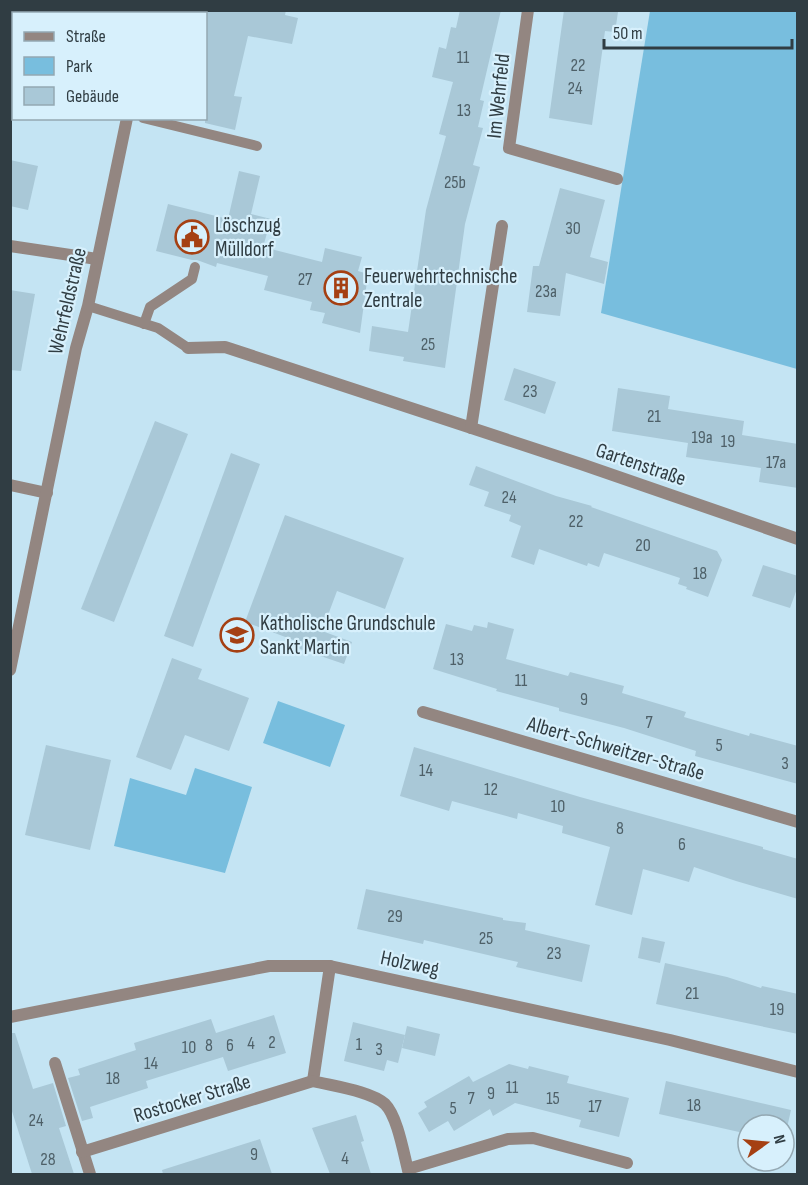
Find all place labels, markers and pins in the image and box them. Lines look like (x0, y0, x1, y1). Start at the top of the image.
place label: Löschzug Mülldorf (215, 213, 281, 262)
public building icon: Löschzug Mülldorf (174, 219, 210, 255)
place label: Feuerwehrtechnische Zentrale (364, 264, 517, 313)
building icon: Feuerwehrtechnische Zentrale (323, 270, 359, 306)
place label: Katholische Grundschule Sankt Martin (260, 611, 436, 660)
school or university icon: Katholische Grundschule Sankt Martin (219, 617, 255, 653)

